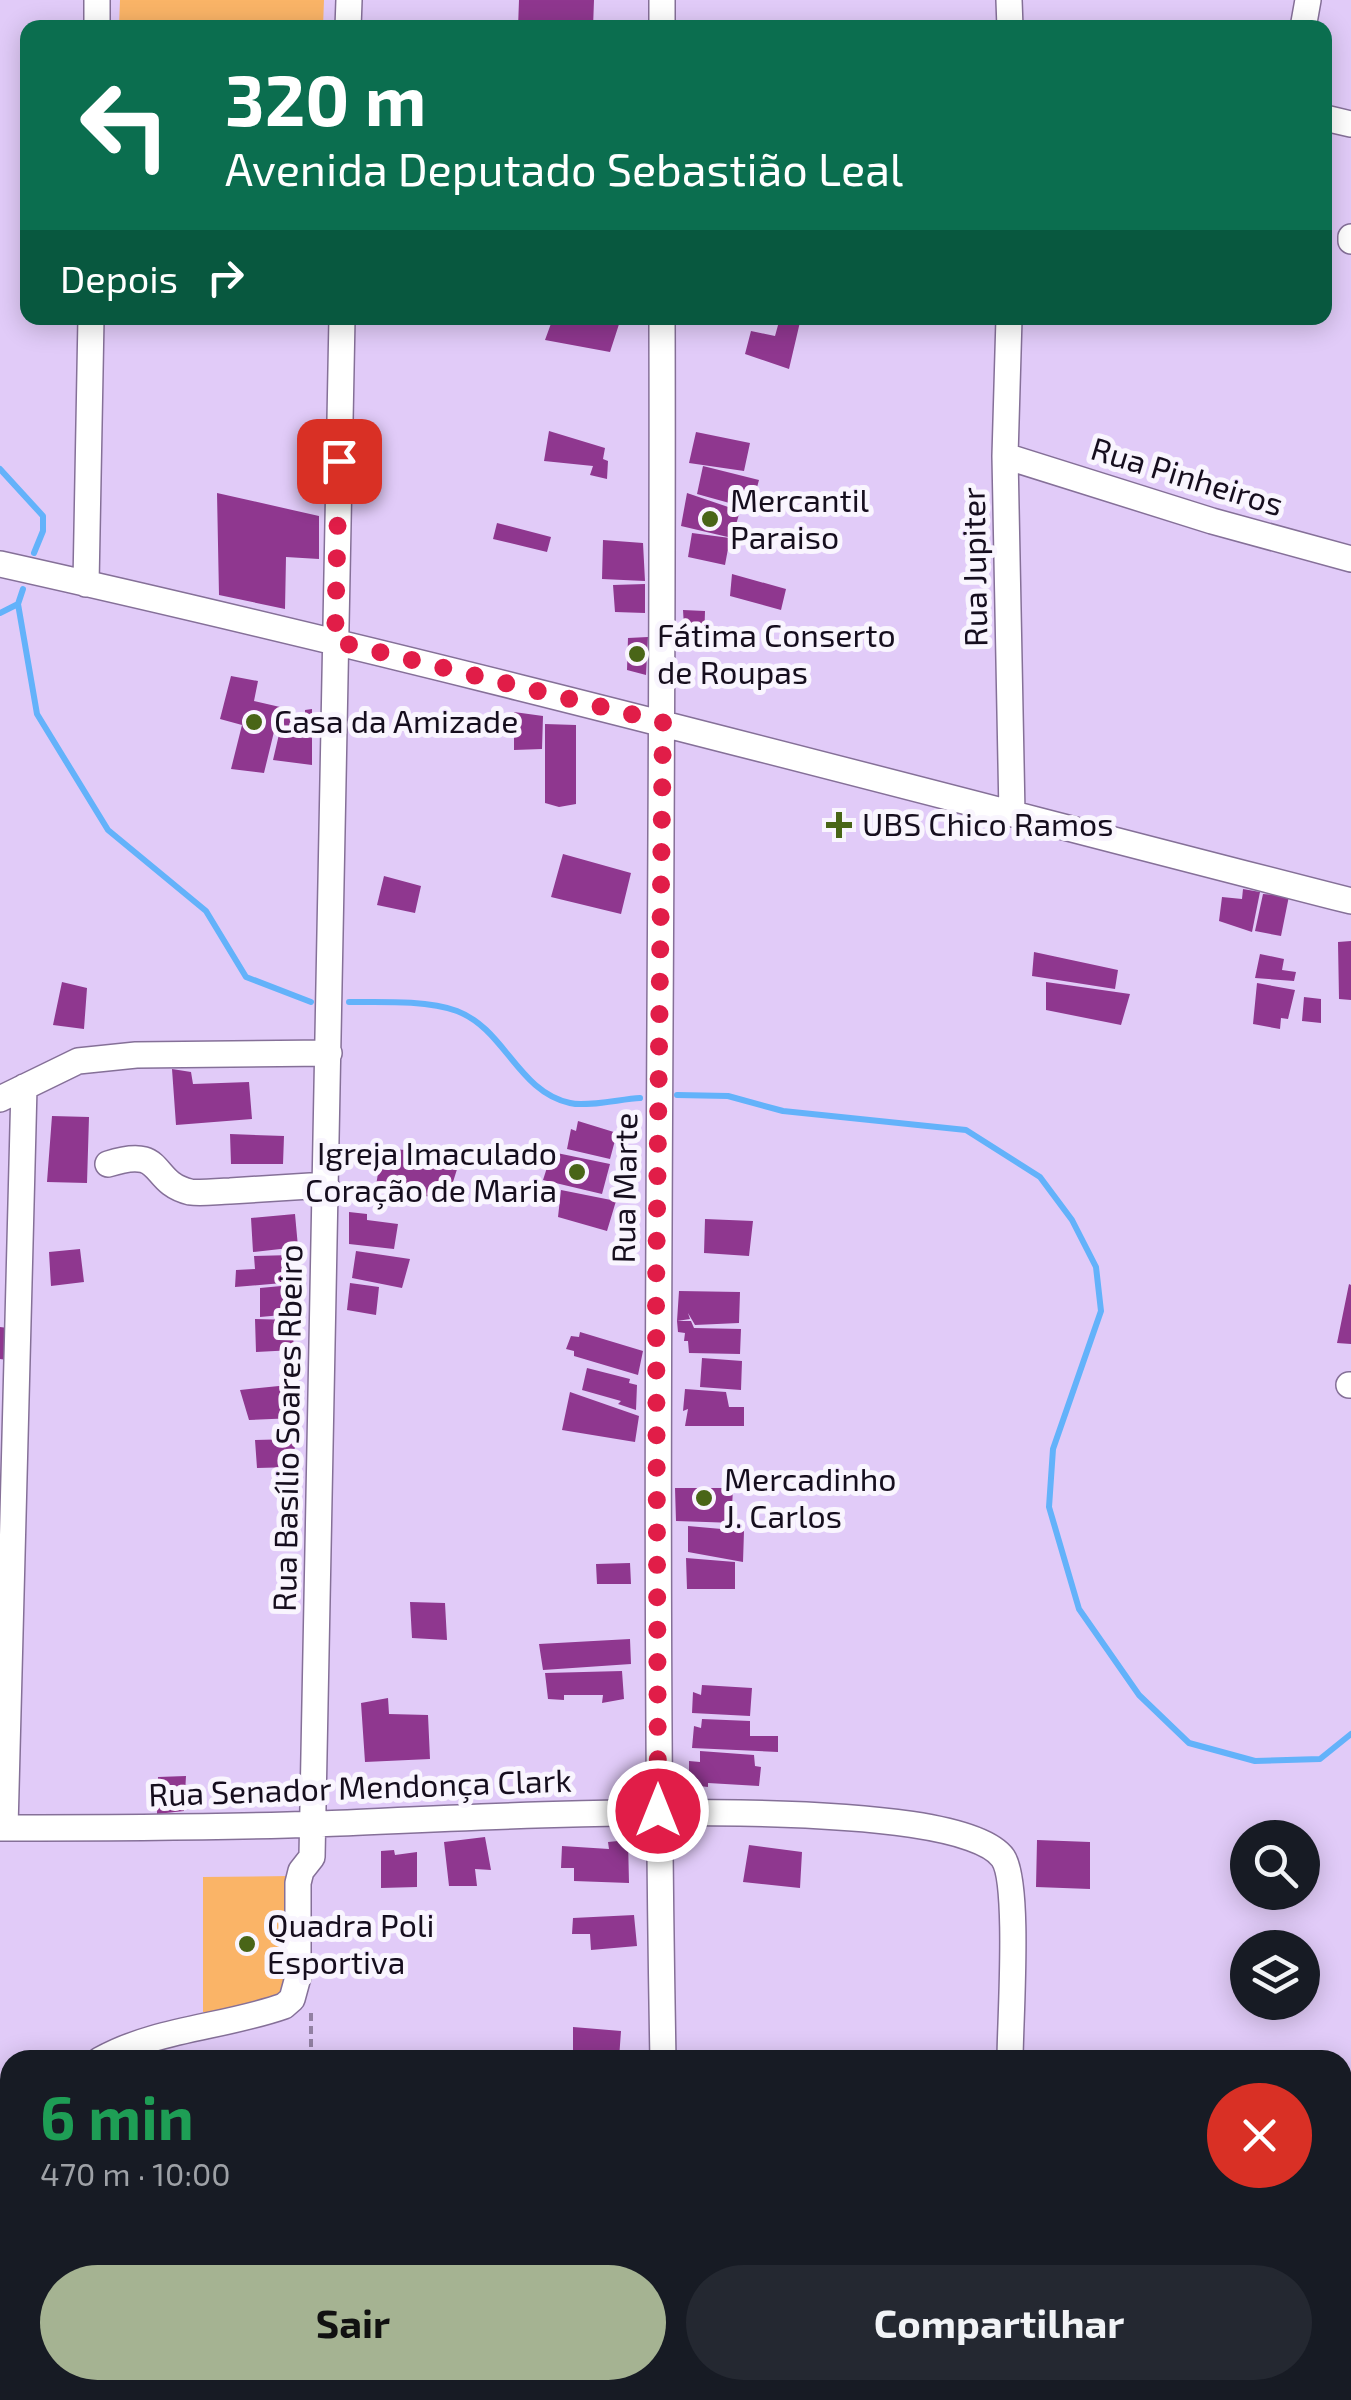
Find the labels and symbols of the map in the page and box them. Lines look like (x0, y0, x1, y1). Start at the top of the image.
pin (297, 419, 382, 504)
street label: Rua Pinheiros (1087, 428, 1288, 522)
place label: Mercantil Paraiso (730, 480, 870, 555)
street label: Rua Jupiter (953, 487, 993, 647)
marker: Mercantil Paraiso (699, 508, 721, 530)
place label: Fátima Conserto de Roupas (657, 615, 896, 690)
marker: Fátima Conserto de Roupas (626, 643, 648, 665)
place label: Casa da Amizade (274, 701, 518, 739)
marker: Casa da Amizade (243, 711, 265, 733)
place label: UBS Chico Ramos (862, 804, 1114, 842)
marker: UBS Chico Ramos (826, 812, 852, 838)
street label: Rua Marte (603, 1112, 643, 1264)
place label: Igreja Imaculado Coração de Maria (305, 1133, 557, 1210)
marker: Igreja Imaculado Coração de Maria (566, 1161, 588, 1183)
street label: Rua Basílio Soares Rbeiro (264, 1244, 308, 1612)
place label: Mercadinho J. Carlos (724, 1459, 897, 1534)
marker: Mercadinho J. Carlos (693, 1487, 715, 1509)
position arrow (606, 1759, 710, 1863)
street label: Rua Senador Mendonça Clark (148, 1760, 572, 1814)
place label: Quadra Poli Esportiva (267, 1905, 434, 1980)
marker: Quadra Poli Esportiva (236, 1933, 258, 1955)

